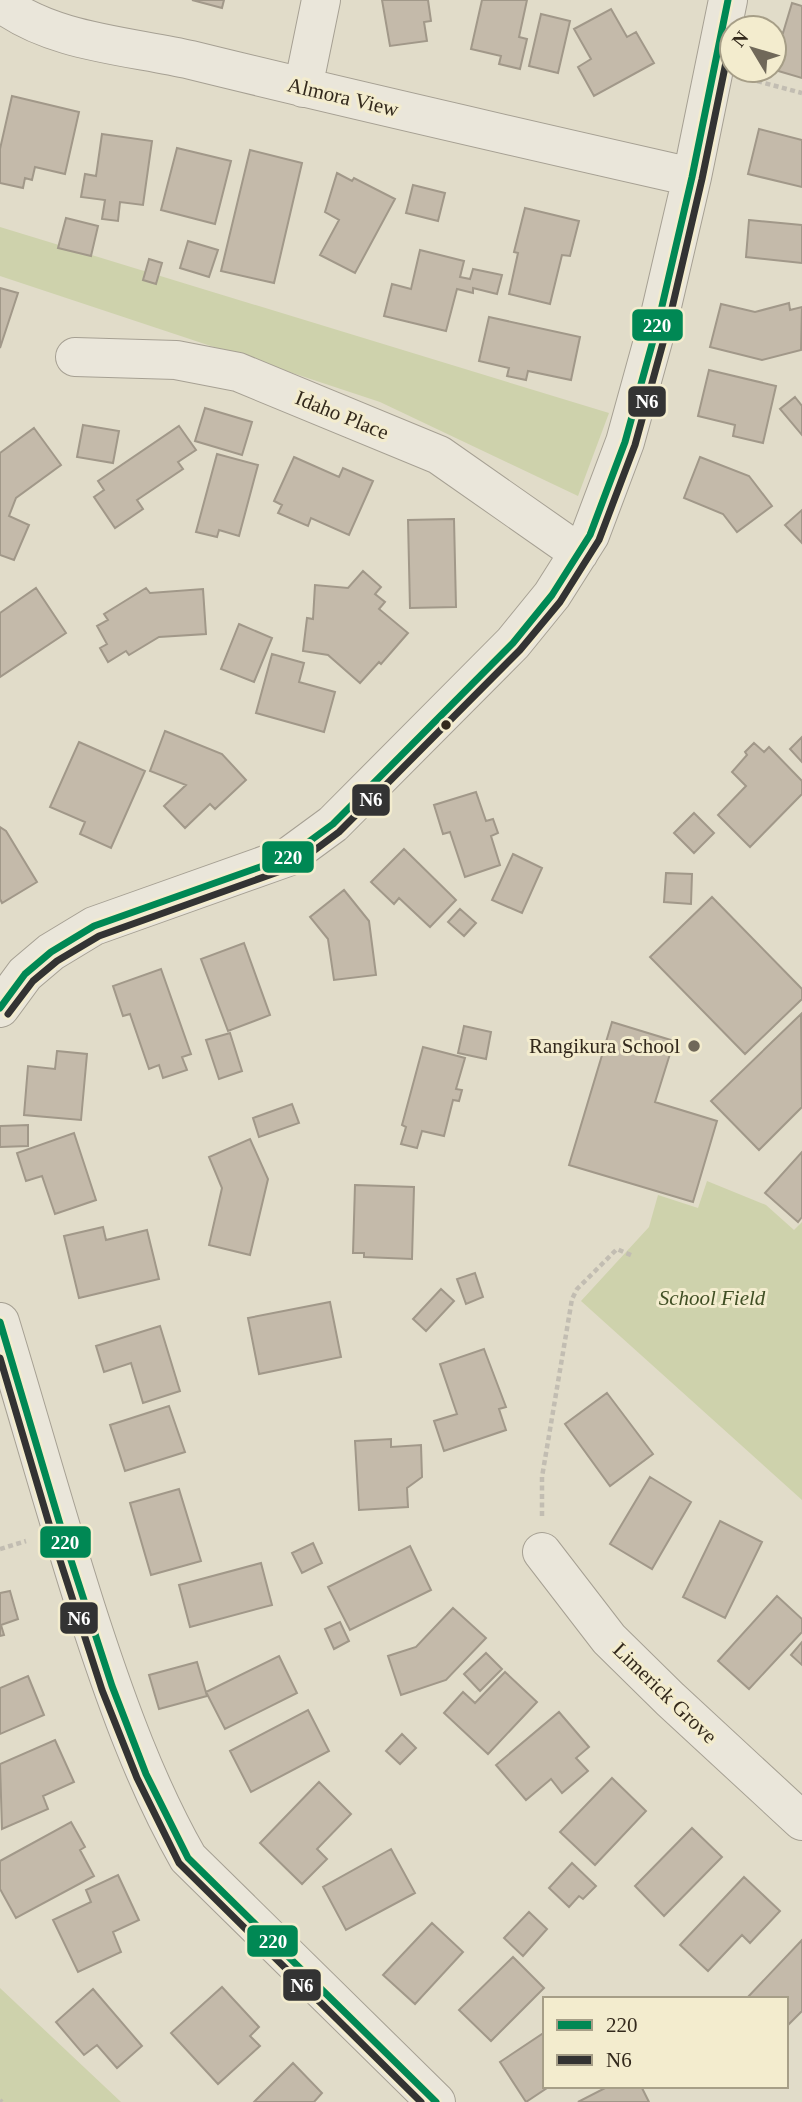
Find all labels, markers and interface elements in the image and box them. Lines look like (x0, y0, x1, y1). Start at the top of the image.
north arrow (718, 14, 788, 84)
text: N (727, 27, 753, 51)
street label: Almora View (285, 73, 402, 122)
line badge: 220 (631, 308, 684, 342)
text: 220 (643, 315, 671, 336)
street label: Idaho Place (292, 385, 392, 445)
line badge: N6 (627, 385, 667, 418)
text: N6 (635, 391, 659, 412)
unlabelled marker (439, 718, 453, 732)
line badge: N6 (351, 783, 391, 817)
text: N6 (359, 789, 383, 810)
line badge: 220 (261, 840, 315, 874)
text: 220 (274, 847, 302, 868)
place label: Rangikura School (529, 1034, 680, 1058)
marker: Rangikura School (686, 1038, 702, 1054)
park label: School Field (659, 1286, 766, 1310)
line badge: 220 (39, 1525, 92, 1559)
text: 220 (51, 1532, 79, 1553)
line badge: N6 (59, 1601, 99, 1635)
text: N6 (67, 1608, 91, 1629)
street label: Limerick Grove (608, 1638, 722, 1748)
line badge: 220 (246, 1924, 299, 1958)
text: 220 (259, 1931, 287, 1952)
line badge: N6 (282, 1968, 322, 2002)
text: N6 (290, 1975, 314, 1996)
legend (543, 1997, 788, 2088)
text: 220 (606, 2013, 638, 2037)
text: N6 (606, 2048, 632, 2072)

